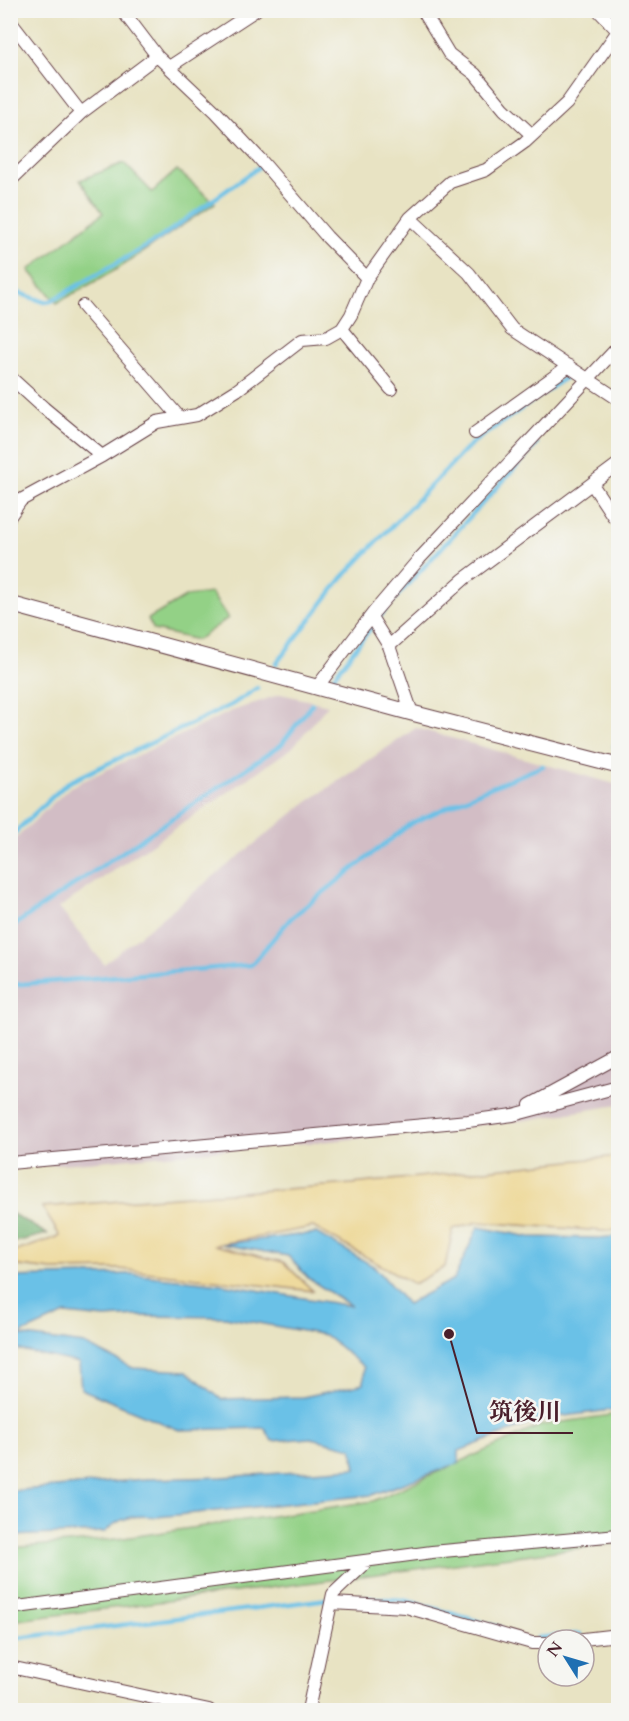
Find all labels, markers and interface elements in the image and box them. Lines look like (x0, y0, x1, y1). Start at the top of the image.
callout: 筑後川 (477, 1391, 573, 1433)
text: 筑後川 (489, 1396, 561, 1429)
north arrow (536, 1628, 596, 1688)
text: N (542, 1637, 568, 1662)

